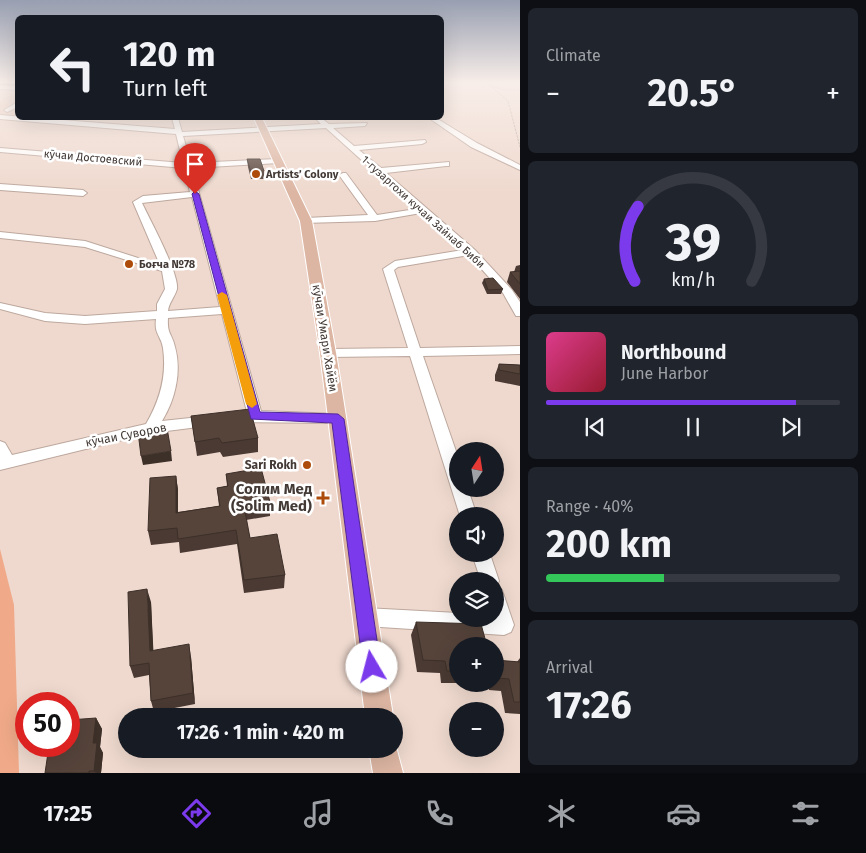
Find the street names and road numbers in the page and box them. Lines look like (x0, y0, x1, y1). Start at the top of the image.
street label: кӯчаи Достоевский (43, 147, 143, 169)
street label: 1-гузаргохи кучаи Зайнаб Биби (359, 153, 487, 271)
street label: кӯчаи Умари Хайём (310, 283, 340, 393)
street label: кӯчаи Суворов (84, 420, 168, 450)

